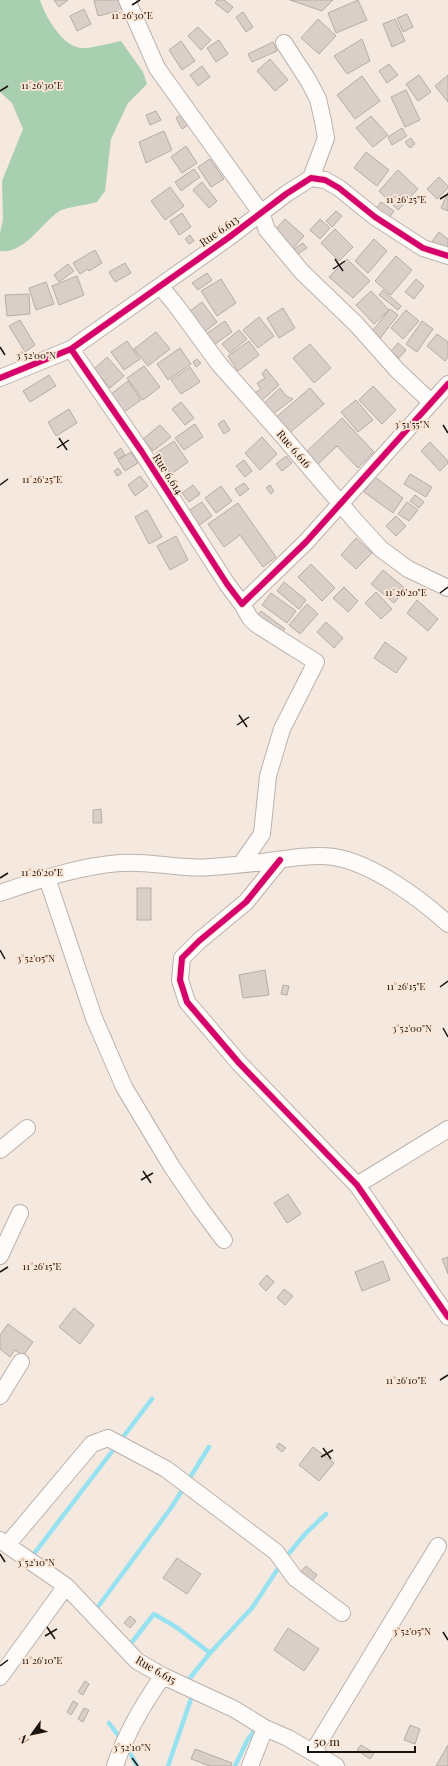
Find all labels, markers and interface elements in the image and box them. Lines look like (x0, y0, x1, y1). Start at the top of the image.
text: 11°26'30"E (111, 8, 153, 22)
text: 11°26'30"E (21, 78, 63, 92)
text: 11°26'25"E (386, 192, 426, 206)
street label: Rue 6.613 (196, 212, 241, 250)
text: 3°52'00"N (16, 348, 56, 362)
text: 3°51'55"N (394, 417, 430, 431)
street label: Rue 6.616 (274, 426, 315, 471)
street label: Rue 6.614 (150, 451, 187, 497)
text: 11°26'25"E (22, 472, 62, 486)
text: 11°26'20"E (385, 585, 427, 599)
text: 11°26'20"E (21, 865, 63, 879)
text: 3°52'05"N (17, 951, 55, 965)
text: 11°26'15"E (387, 979, 425, 993)
text: 3°52'00"N (392, 1021, 432, 1035)
text: 11°26'15"E (23, 1259, 61, 1273)
text: 11°26'10"E (386, 1373, 426, 1387)
text: 3°52'10"N (17, 1555, 55, 1569)
text: 3°52'05"N (393, 1624, 431, 1638)
street label: Rue 6.615 (133, 1652, 180, 1687)
text: 11°26'10"E (22, 1653, 62, 1667)
north arrow (12, 1714, 52, 1754)
scale bar (308, 1728, 415, 1754)
text: N (15, 1732, 32, 1747)
text: 50 m (314, 1733, 340, 1749)
text: 3°52'10"N (113, 1740, 151, 1754)

